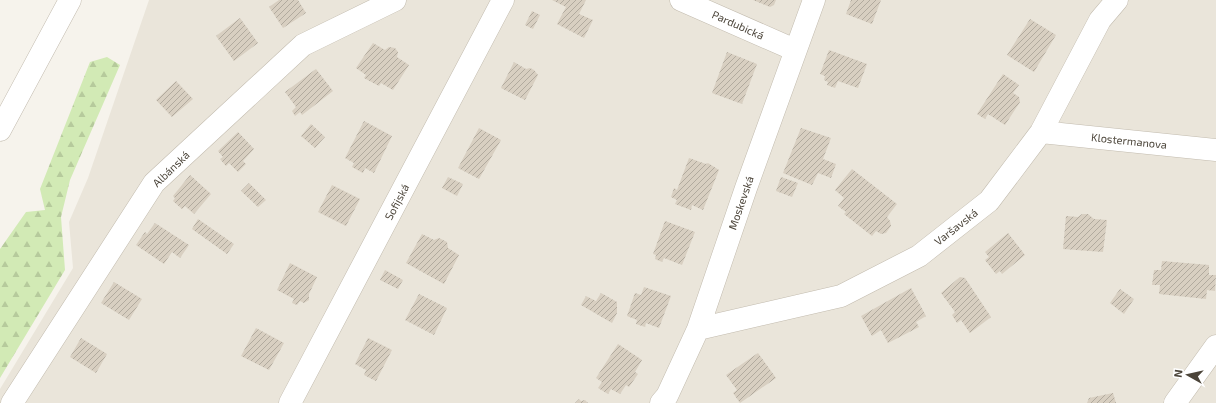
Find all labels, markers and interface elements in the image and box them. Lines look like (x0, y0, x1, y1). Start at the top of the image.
street label: Pardubická (710, 7, 766, 42)
street label: Klostermanova (1090, 130, 1168, 151)
street label: Albánská (150, 148, 192, 189)
street label: Moskevská (725, 174, 756, 231)
street label: Sofijská (382, 181, 412, 223)
street label: Varšavská (931, 206, 980, 248)
north arrow (1168, 355, 1208, 395)
text: N (1171, 369, 1185, 378)

